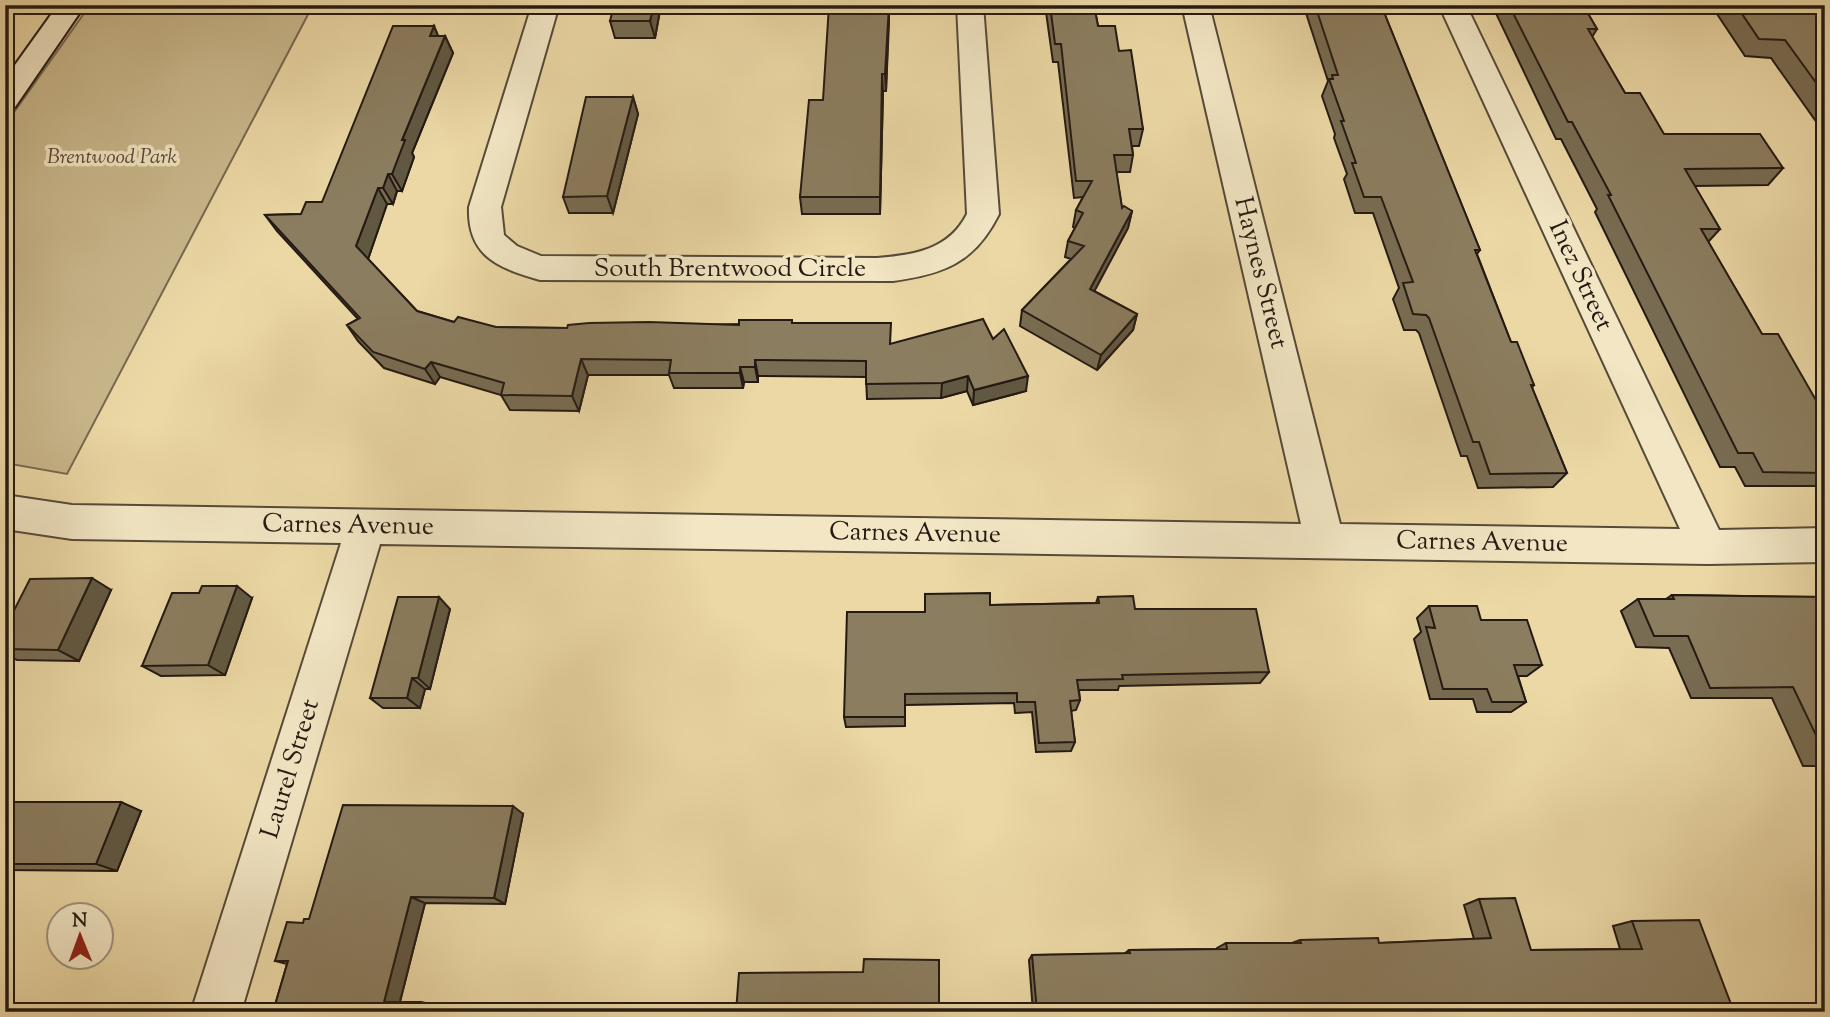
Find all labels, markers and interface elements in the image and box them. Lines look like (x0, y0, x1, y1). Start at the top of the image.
park label: Brentwood Park (47, 143, 178, 173)
street label: Haynes Street (1223, 193, 1297, 353)
street label: Inez Street (1538, 215, 1622, 338)
street label: South Brentwood Circle (594, 251, 866, 288)
street label: Carnes Avenue (262, 506, 434, 546)
street label: Carnes Avenue (829, 514, 1001, 554)
street label: Carnes Avenue (1396, 523, 1568, 563)
street label: Laurel Street (252, 695, 330, 843)
north arrow (46, 902, 116, 972)
text: N (72, 908, 88, 935)

